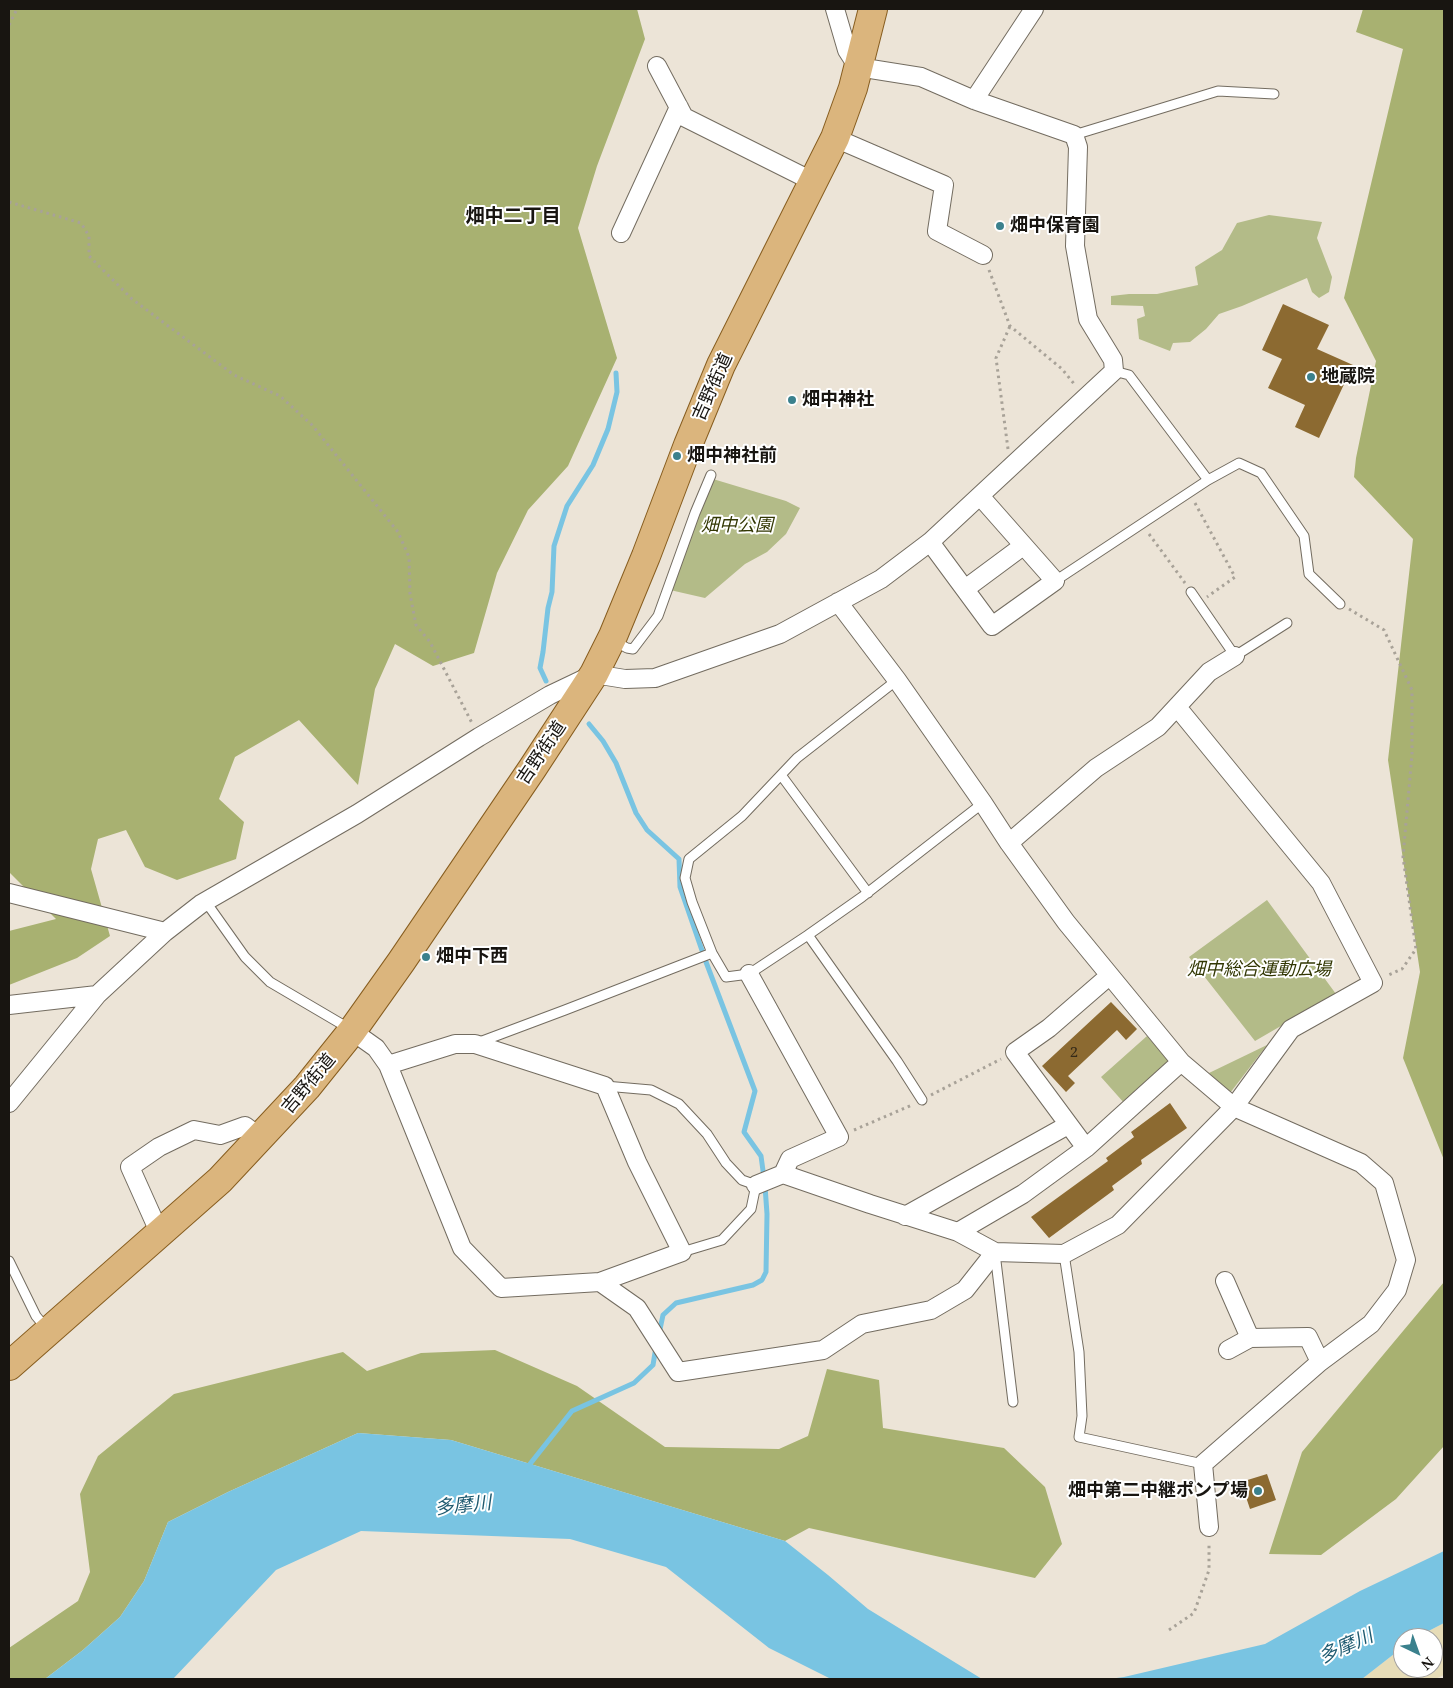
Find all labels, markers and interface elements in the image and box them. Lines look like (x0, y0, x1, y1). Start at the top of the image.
district label: 畑中二丁目 (466, 206, 560, 228)
place label: 畑中保育園 (1010, 215, 1100, 237)
marker: 畑中保育園 (994, 220, 1006, 232)
street label: 吉野街道 (688, 350, 738, 424)
place label: 地蔵院 (1321, 366, 1375, 388)
marker: 地蔵院 (1305, 371, 1317, 383)
place label: 畑中神社 (802, 389, 874, 411)
marker: 畑中神社 (786, 394, 798, 406)
place label: 畑中神社前 (687, 445, 777, 467)
marker: 畑中神社前 (671, 450, 683, 462)
park label: 畑中公園 (701, 515, 773, 537)
street label: 吉野街道 (513, 717, 571, 789)
place label: 畑中下西 (436, 946, 508, 968)
marker: 畑中下西 (420, 951, 432, 963)
park label: 畑中総合運動広場 (1187, 959, 1331, 981)
house number: 2 (1070, 1044, 1078, 1062)
street label: 吉野街道 (278, 1049, 340, 1119)
place label: 畑中第二中継ポンプ場 (1068, 1480, 1248, 1502)
marker: 畑中第二中継ポンプ場 (1252, 1485, 1264, 1497)
water label: 多摩川 (433, 1492, 493, 1520)
water label: 多摩川 (1315, 1625, 1377, 1669)
north arrow (1393, 1628, 1443, 1678)
text: N (1417, 1653, 1438, 1675)

